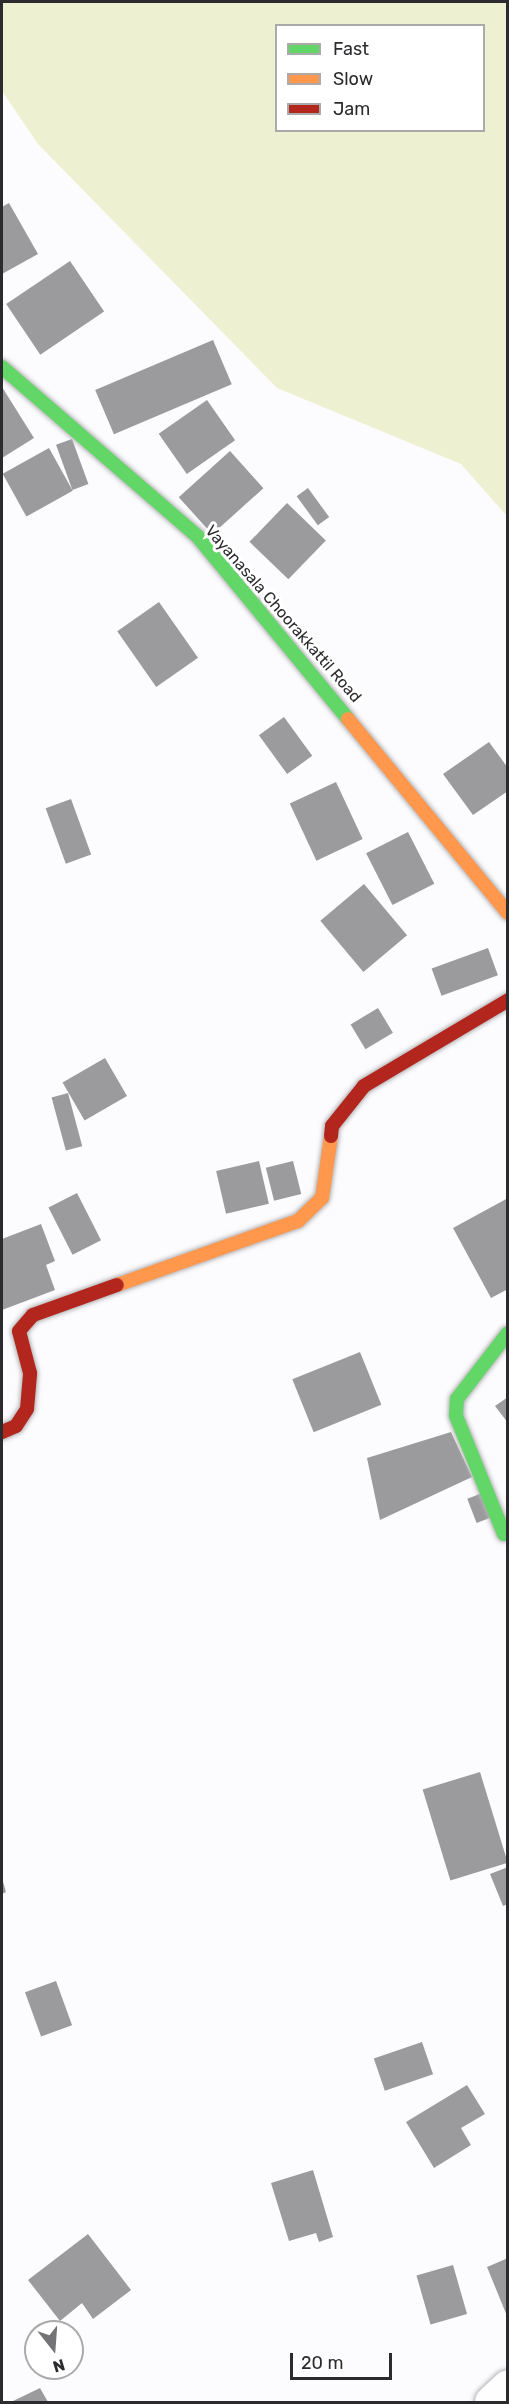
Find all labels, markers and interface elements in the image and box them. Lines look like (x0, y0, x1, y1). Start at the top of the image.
legend (275, 24, 485, 132)
text: Fast (333, 38, 369, 60)
text: Slow (333, 68, 373, 90)
text: Jam (333, 98, 370, 120)
street label: Vayanasala Choorakkattil Road (201, 521, 365, 707)
north arrow (24, 2320, 84, 2380)
scale bar (293, 2341, 395, 2379)
text: 20 m (301, 2352, 343, 2374)
text: N (51, 2355, 67, 2377)

